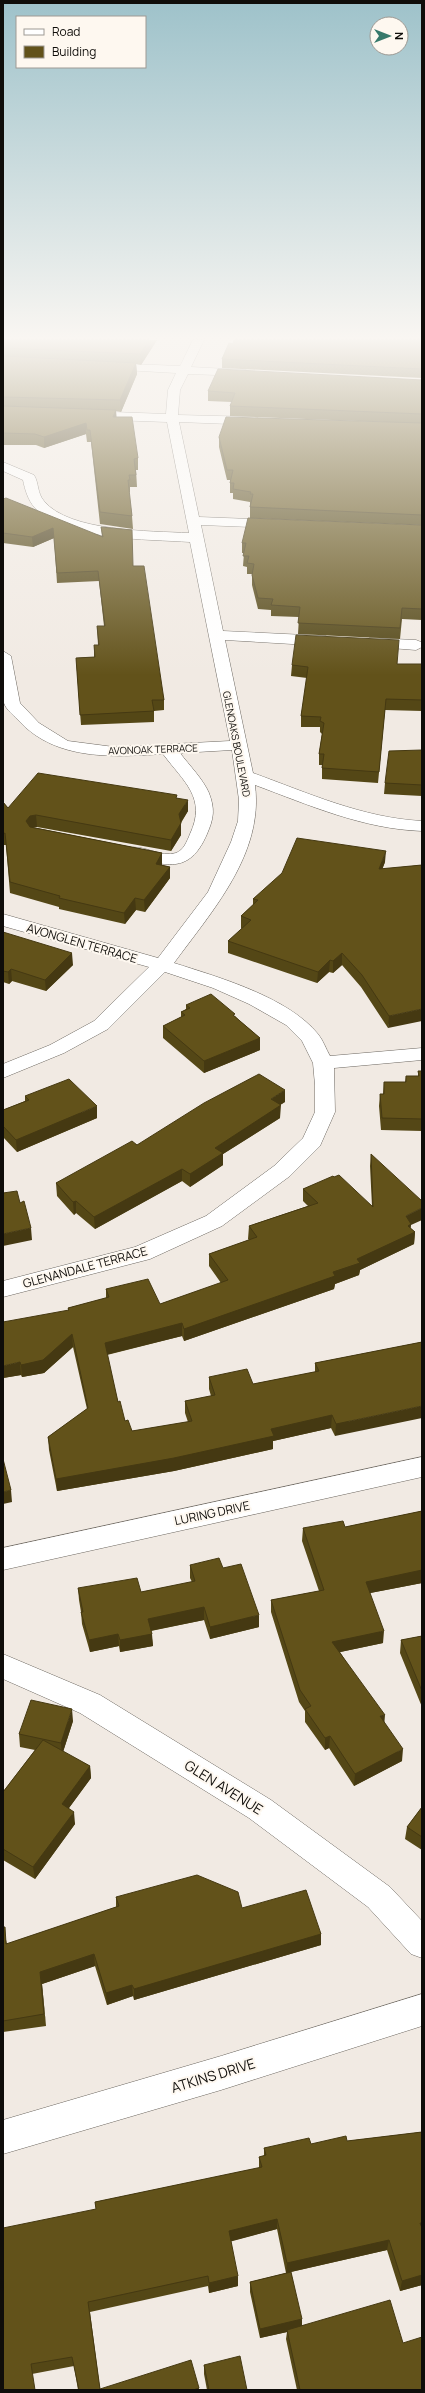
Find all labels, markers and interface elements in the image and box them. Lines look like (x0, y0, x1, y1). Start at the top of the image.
legend (16, 16, 146, 68)
north arrow (369, 16, 409, 56)
text: Road (52, 23, 80, 40)
text: N (392, 32, 407, 40)
text: Building (52, 43, 96, 60)
street label: GLENOAKS BOULEVARD (220, 690, 254, 798)
street label: AVONOAK TERRACE (108, 740, 198, 758)
street label: AVONGLEN TERRACE (25, 919, 140, 967)
street label: GLENANDALE TERRACE (21, 1242, 149, 1292)
street label: LURING DRIVE (173, 1497, 251, 1529)
street label: GLEN AVENUE (181, 1755, 267, 1819)
street label: ATKINS DRIVE (169, 2053, 257, 2097)

